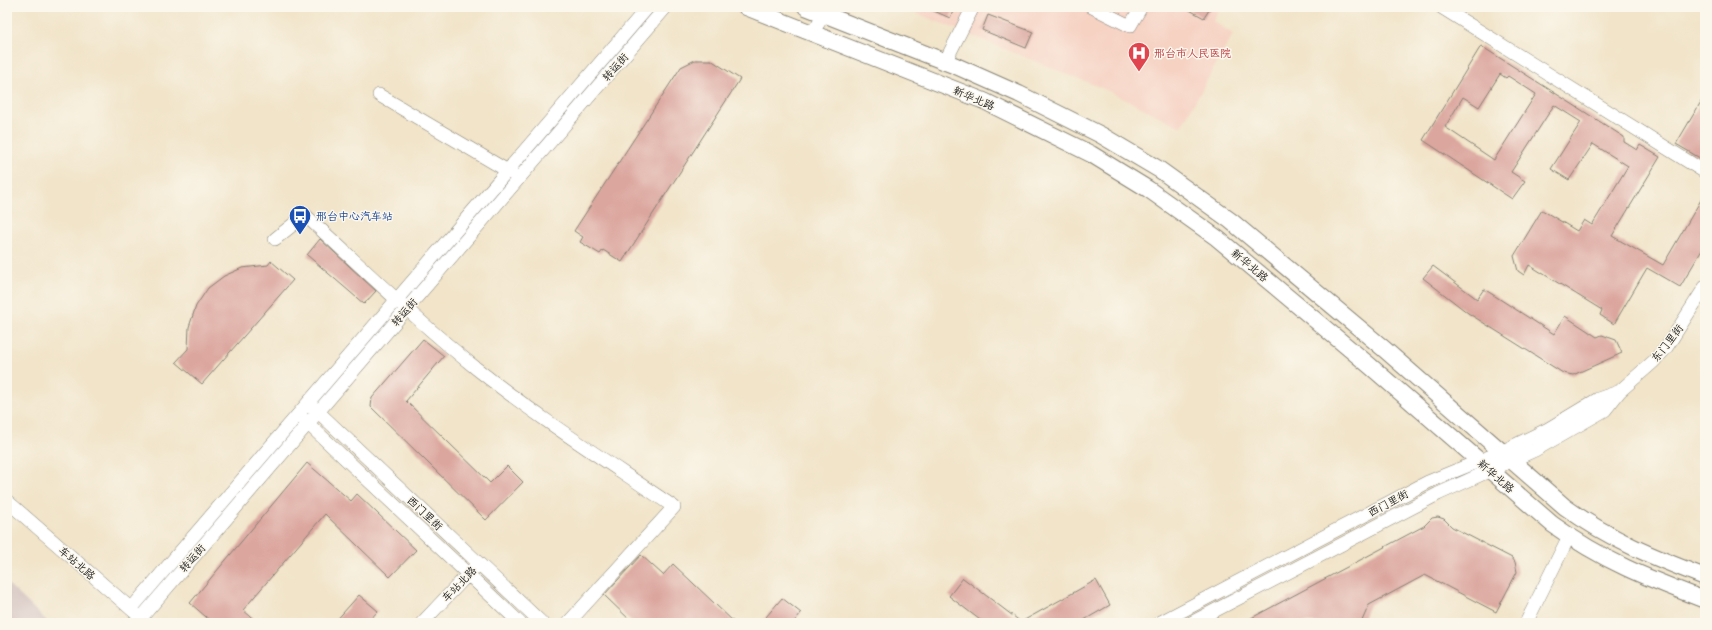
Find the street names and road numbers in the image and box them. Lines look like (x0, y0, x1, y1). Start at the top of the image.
street label: 转运街 (599, 49, 633, 85)
street label: 新华北路 (951, 83, 997, 114)
street label: 新华北路 (1228, 245, 1271, 285)
street label: 转运街 (388, 294, 422, 330)
street label: 东门里街 (1648, 321, 1687, 365)
street label: 新华北路 (1474, 456, 1517, 496)
street label: 西门里街 (1365, 486, 1412, 520)
street label: 西门里街 (403, 493, 447, 535)
street label: 转运街 (176, 540, 210, 576)
street label: 车站北路 (55, 543, 98, 583)
street label: 车站北路 (439, 563, 480, 605)

